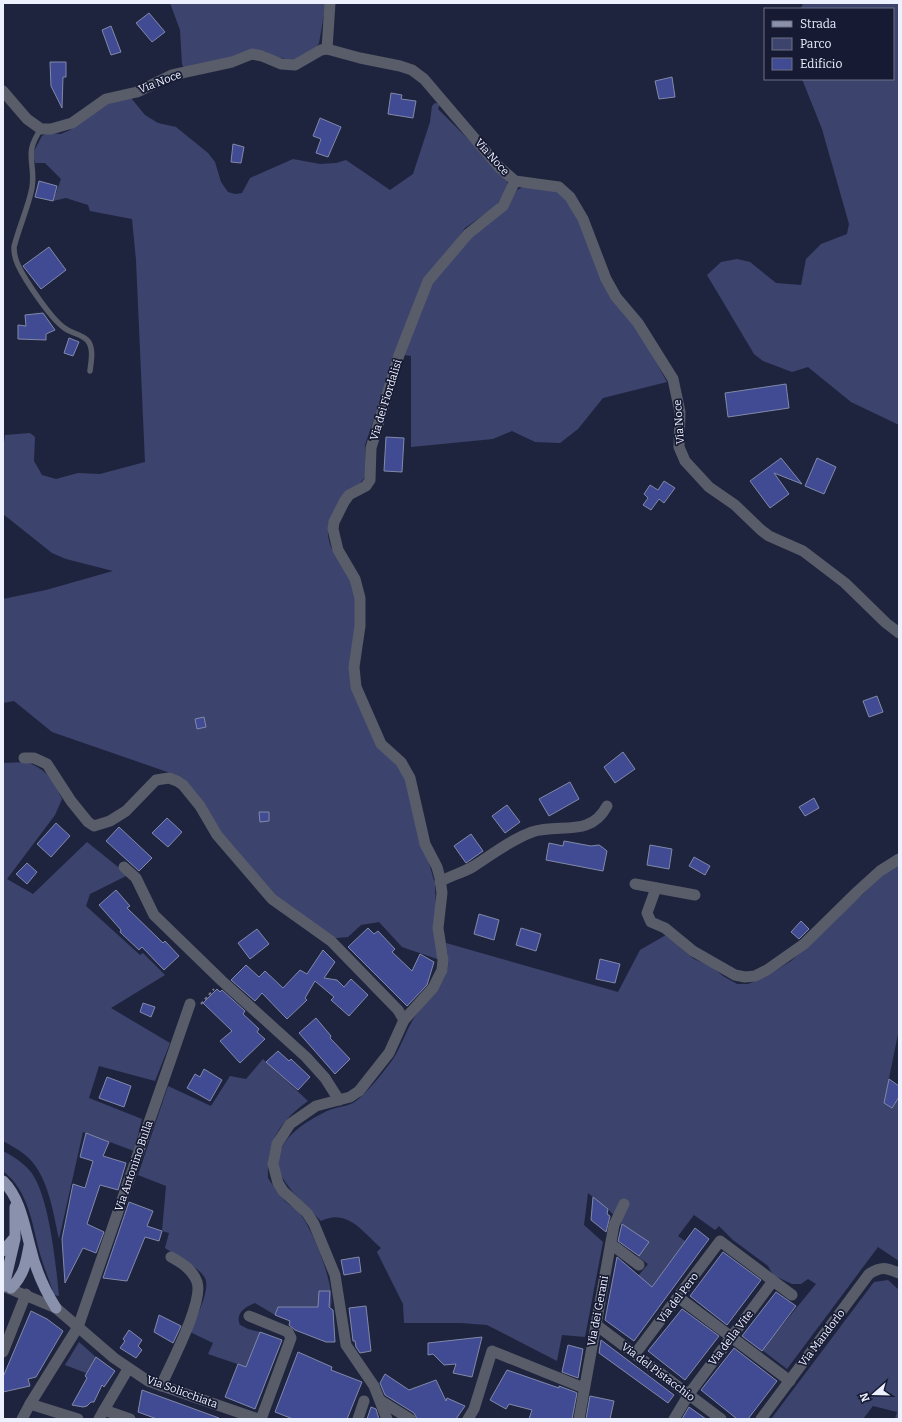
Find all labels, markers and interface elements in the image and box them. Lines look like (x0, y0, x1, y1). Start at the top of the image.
legend (764, 8, 894, 80)
text: Strada (800, 17, 837, 31)
text: Parco (800, 37, 831, 51)
text: Edificio (800, 57, 842, 71)
street label: Via Noce (137, 68, 183, 96)
street label: Via Noce (472, 136, 512, 178)
street label: Via dei Fiordalisi (367, 357, 405, 442)
street label: Via Noce (671, 399, 687, 445)
street label: Via Antonino Bulla (112, 1119, 156, 1213)
street label: Via del Pero (655, 1270, 701, 1326)
street label: Via dei Gerani (585, 1274, 611, 1347)
street label: Via Mandorlo (796, 1307, 848, 1369)
street label: Via della Vite (706, 1308, 756, 1368)
street label: Via del Pistacchio (619, 1340, 697, 1404)
street label: Via Solicchiata (145, 1373, 219, 1411)
north arrow (854, 1374, 894, 1414)
text: N (857, 1391, 873, 1403)

